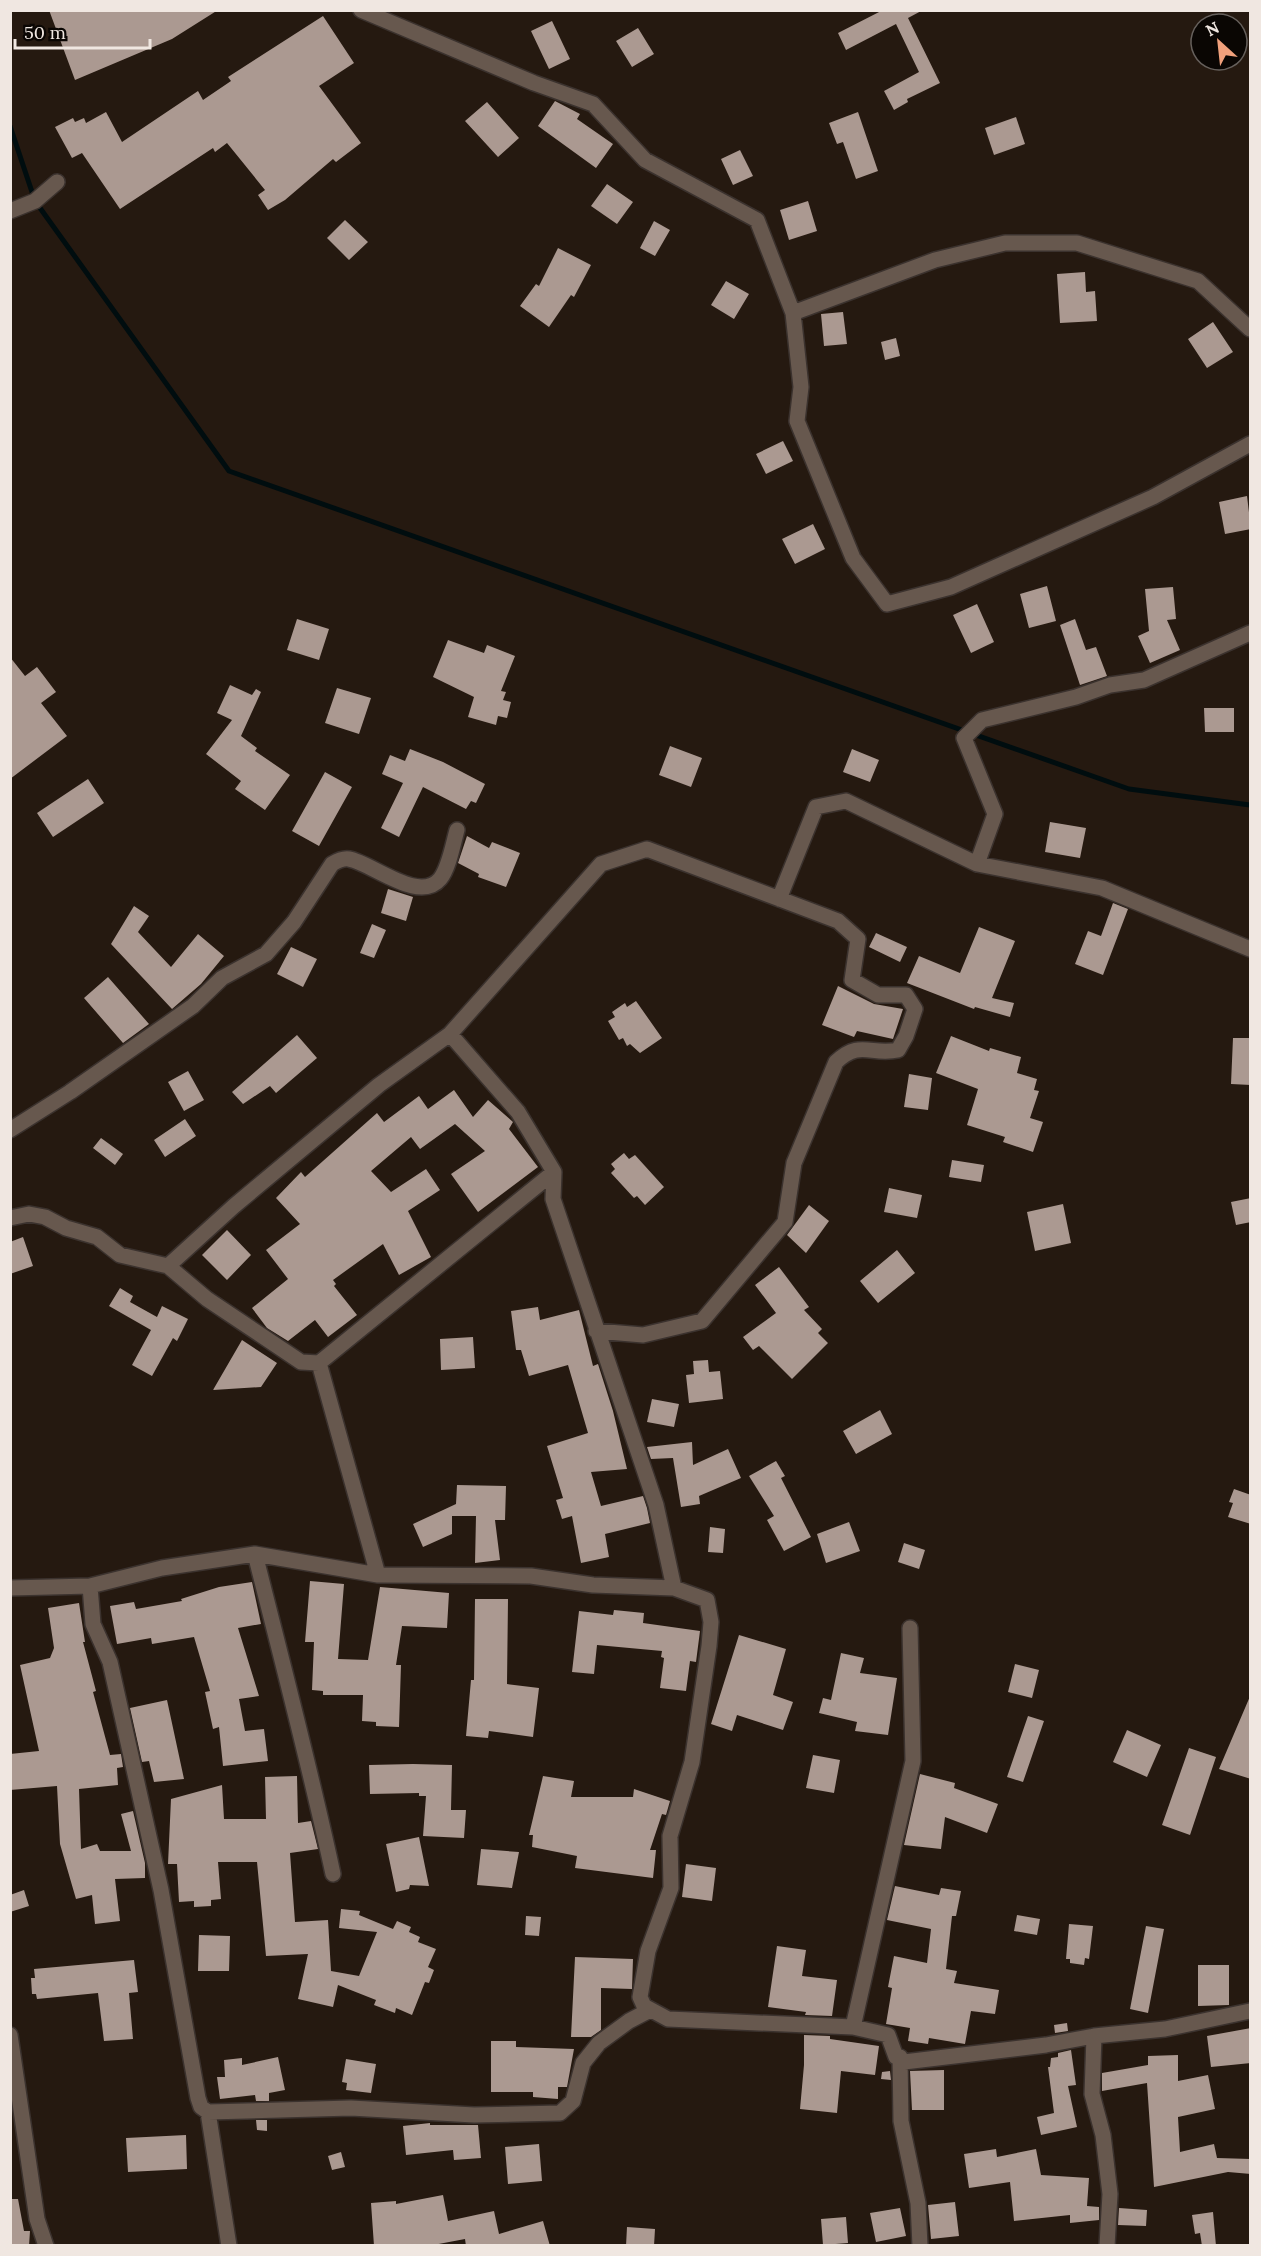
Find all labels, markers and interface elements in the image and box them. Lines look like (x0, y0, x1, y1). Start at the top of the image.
scale bar (15, 12, 150, 50)
north arrow (1189, 12, 1249, 72)
text: N (1202, 17, 1222, 40)
text: 50 m (24, 21, 66, 44)

